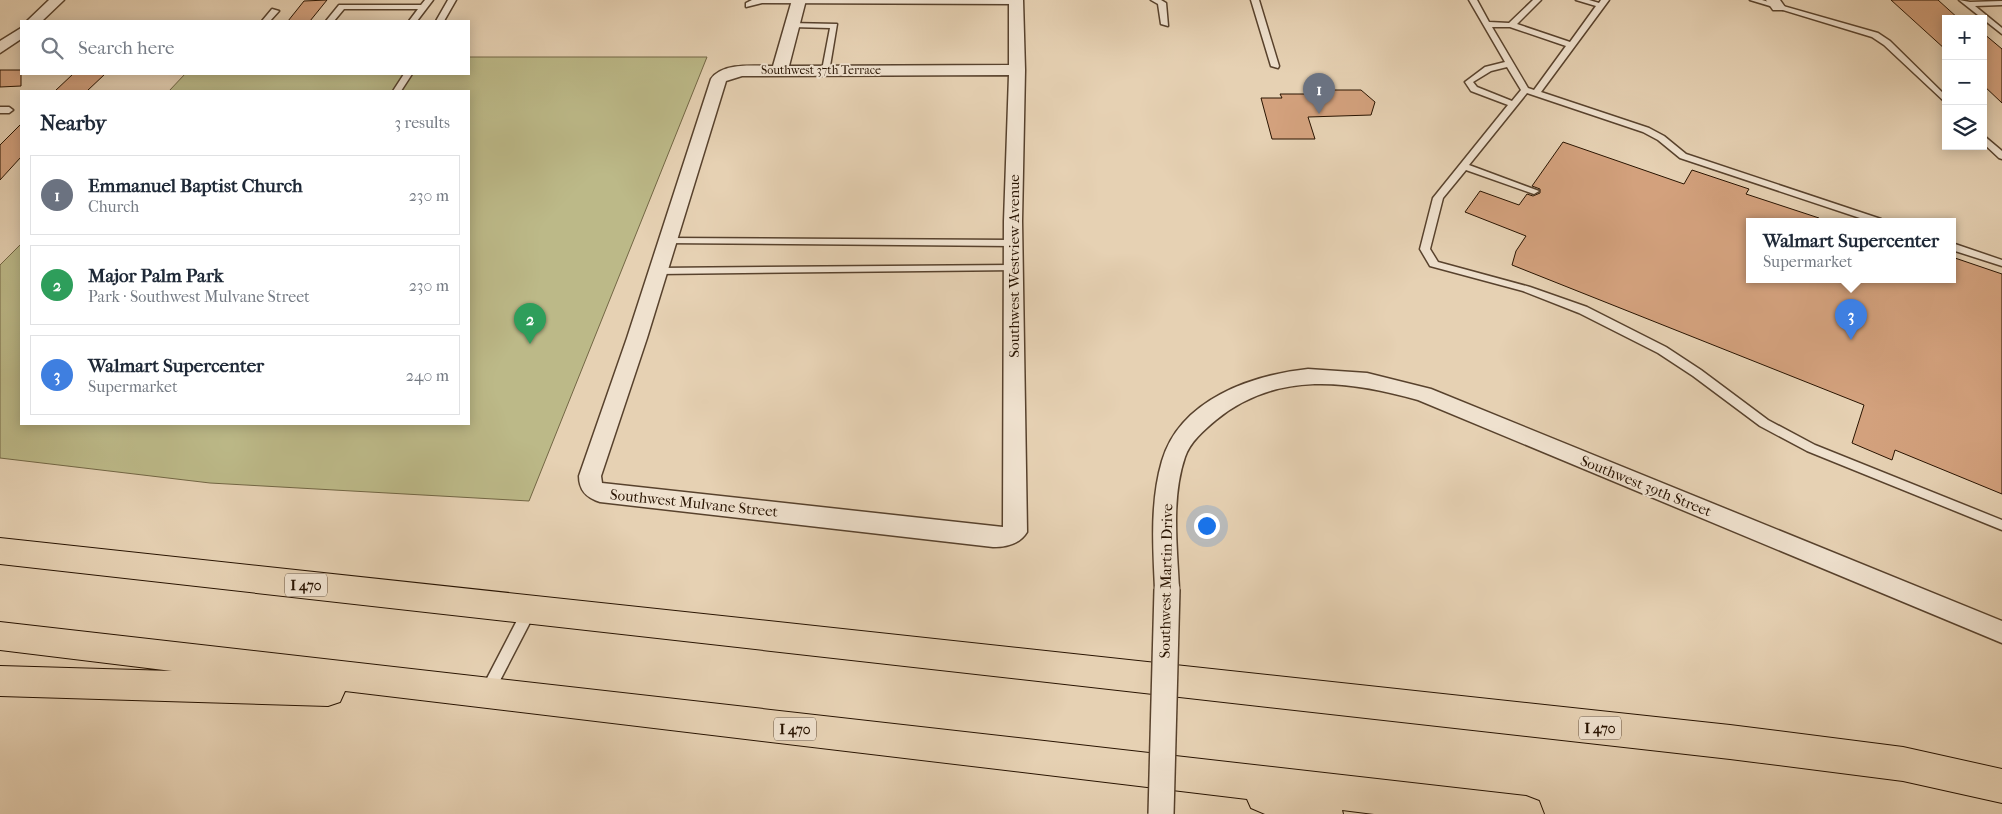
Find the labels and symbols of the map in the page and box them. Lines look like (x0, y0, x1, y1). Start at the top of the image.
street label: Southwest 37th Terrace (761, 63, 881, 77)
pin: 1 (1303, 73, 1335, 114)
street label: Southwest Westview Avenue (1005, 174, 1023, 358)
pin: 3 (1835, 299, 1867, 340)
pin: 2 (514, 303, 546, 344)
street label: Southwest 39th Street (1578, 451, 1715, 521)
street label: Southwest Mulvane Street (609, 485, 779, 521)
street label: Southwest Martin Drive (1156, 503, 1176, 659)
your location (1194, 513, 1220, 539)
road number: I 470 (285, 574, 327, 596)
road number: I 470 (1579, 716, 1621, 740)
road number: I 470 (774, 718, 816, 741)

